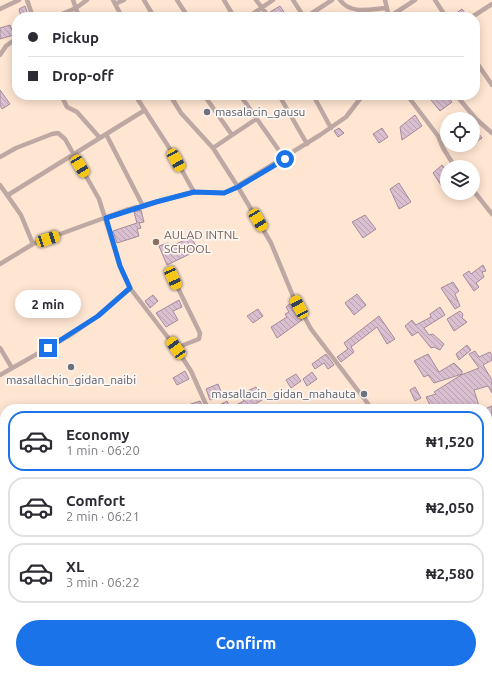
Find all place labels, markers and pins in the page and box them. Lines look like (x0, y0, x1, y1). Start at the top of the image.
place label: masalacin_gausu (215, 105, 305, 118)
marker: masalacin_gausu (202, 107, 212, 117)
place label: AULAD INTNL SCHOOL (164, 228, 238, 255)
marker: AULAD INTNL SCHOOL (151, 237, 161, 247)
marker: masallachin_gidan_naibi (66, 362, 76, 372)
place label: masallachin_gidan_naibi (6, 373, 136, 386)
place label: masallacin_gidan_mahauta (211, 387, 356, 400)
marker: masallacin_gidan_mahauta (359, 389, 369, 399)

